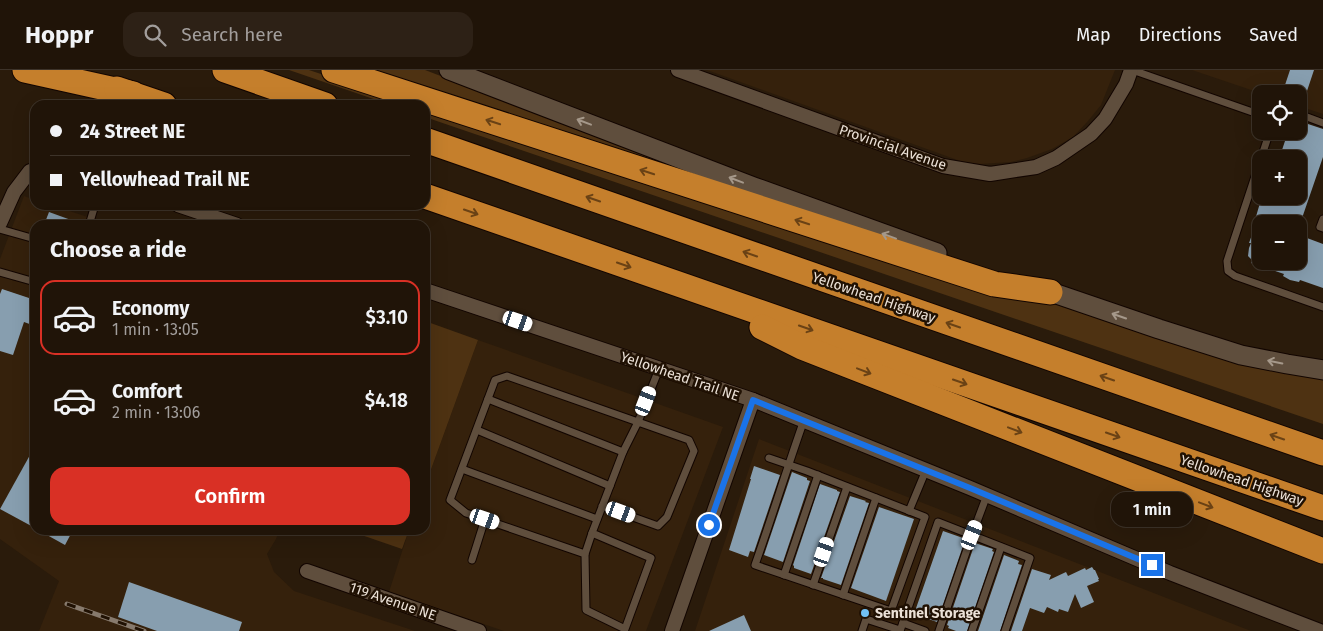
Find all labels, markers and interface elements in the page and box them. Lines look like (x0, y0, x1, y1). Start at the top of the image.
search box (123, 12, 473, 57)
text: Hoppr (25, 21, 93, 49)
icon: search (141, 21, 169, 49)
text: Search here (181, 23, 283, 46)
text: Map (1076, 24, 1111, 46)
text: Directions (1139, 24, 1221, 46)
text: Saved (1249, 24, 1298, 46)
map controls (1252, 85, 1307, 270)
button: locate (1252, 85, 1307, 140)
one-way arrow (485, 116, 501, 126)
one-way arrow (577, 117, 592, 126)
text: 24 Street NE (80, 120, 185, 143)
street label: Provincial Avenue (837, 121, 949, 174)
button: + (1252, 150, 1307, 205)
one-way arrow (640, 166, 656, 176)
text: Yellowhead Trail NE (80, 168, 250, 191)
one-way arrow (729, 175, 744, 184)
one-way arrow (586, 194, 601, 203)
one-way arrow (463, 207, 479, 217)
button: − (1252, 215, 1307, 270)
one-way arrow (795, 217, 810, 226)
one-way arrow (881, 231, 897, 240)
text: Choose a ride (50, 236, 186, 263)
one-way arrow (743, 249, 759, 258)
one-way arrow (616, 261, 632, 270)
street label: Yellowhead Highway (810, 268, 938, 327)
icon: car (52, 295, 97, 340)
text: Economy (112, 297, 189, 320)
text: $3.10 (366, 306, 408, 329)
car (501, 309, 534, 333)
one-way arrow (1112, 310, 1128, 320)
one-way arrow (946, 319, 962, 329)
text: 1 min · 13:05 (112, 320, 199, 339)
one-way arrow (798, 324, 813, 333)
street label: Yellowhead Trail NE (618, 348, 741, 405)
one-way arrow (1267, 357, 1283, 366)
one-way arrow (856, 367, 871, 376)
one-way arrow (1100, 373, 1115, 382)
one-way arrow (951, 377, 967, 387)
icon: car (52, 378, 97, 423)
text: Comfort (112, 380, 182, 403)
car (633, 384, 658, 418)
text: $4.18 (365, 389, 408, 412)
text: 2 min · 13:06 (112, 403, 200, 422)
one-way arrow (1007, 426, 1023, 435)
one-way arrow (1105, 431, 1120, 440)
one-way arrow (1270, 432, 1285, 441)
street label: Yellowhead Highway (1178, 451, 1306, 510)
button: Confirm (50, 467, 410, 525)
callout: 1 min (1111, 492, 1193, 528)
car (604, 500, 637, 524)
text: 1 min (1133, 500, 1171, 519)
one-way arrow (1198, 501, 1213, 510)
car (468, 507, 501, 531)
route start (698, 514, 720, 536)
car (959, 518, 984, 552)
car (812, 535, 835, 569)
route end (1141, 554, 1163, 576)
street label: 119 Avenue NE (347, 579, 438, 624)
place label: Sentinel Storage (875, 605, 981, 622)
marker: Sentinel Storage (859, 607, 871, 619)

